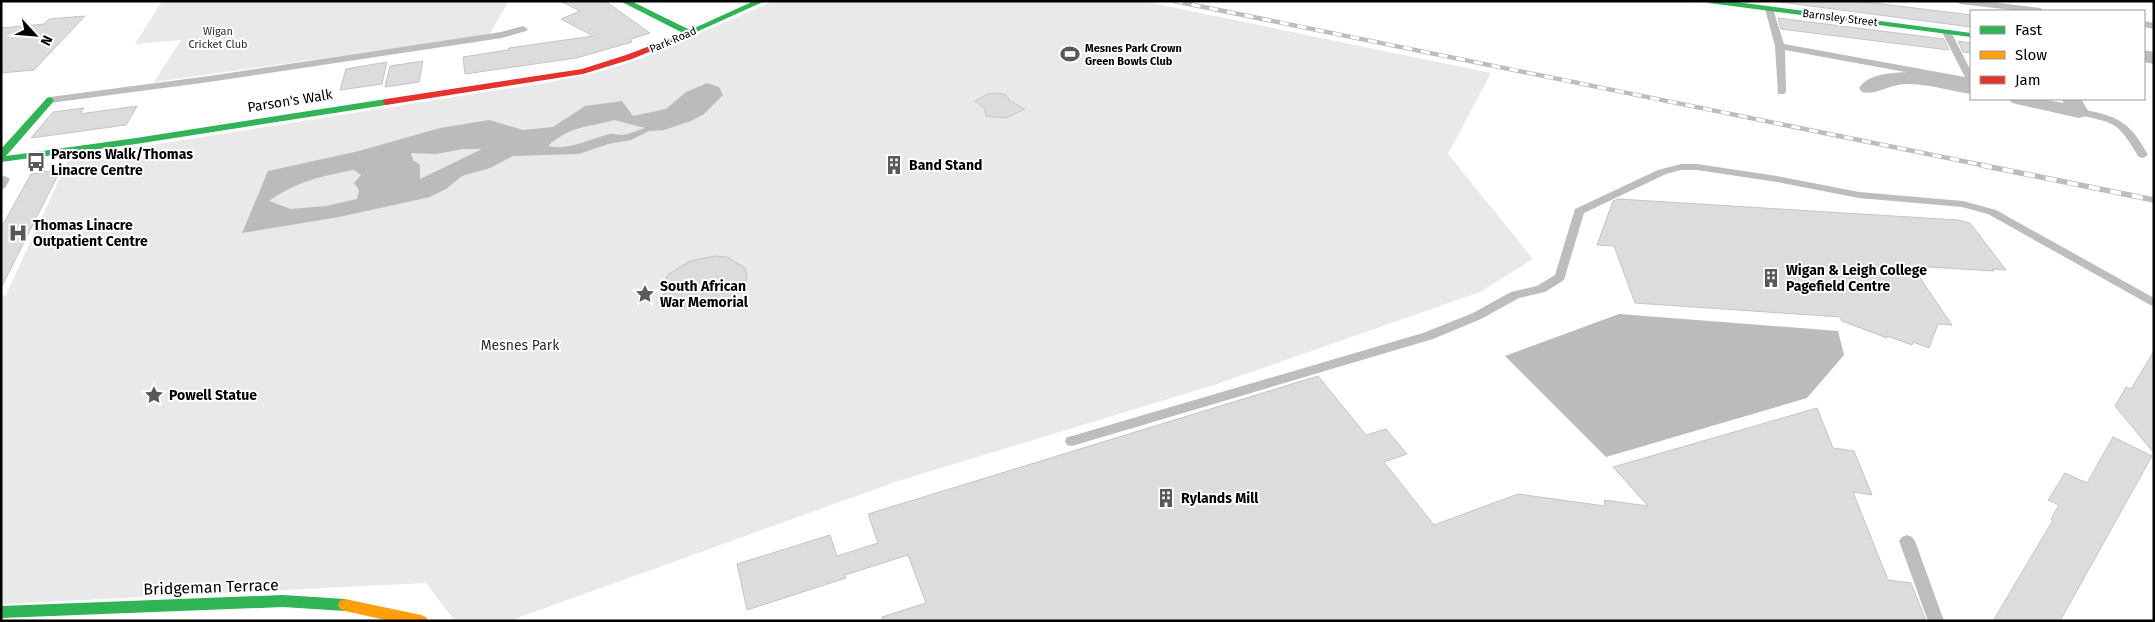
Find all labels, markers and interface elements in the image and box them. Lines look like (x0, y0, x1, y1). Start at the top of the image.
street label: Barnsley Street (1802, 7, 1878, 29)
north arrow (10, 10, 60, 60)
legend (1970, 10, 2145, 100)
text: Fast (2015, 21, 2042, 39)
street label: Park Road (647, 24, 699, 56)
park label: Wigan Cricket Club (188, 25, 248, 51)
text: N (37, 33, 56, 48)
place label: Mesnes Park Crown Green Bowls Club (1085, 42, 1182, 68)
sports icon: Mesnes Park Crown Green Bowls Club (1059, 43, 1081, 65)
text: Slow (2015, 46, 2047, 64)
text: Jam (2015, 71, 2041, 89)
street label: Parson's Walk (246, 86, 335, 116)
place label: Parsons Walk/Thomas Linacre Centre (51, 146, 193, 179)
bus stop icon: Parsons Walk/Thomas Linacre Centre (25, 151, 47, 173)
building icon: Band Stand (883, 154, 905, 176)
place label: Band Stand (909, 157, 983, 174)
place label: Thomas Linacre Outpatient Centre (33, 217, 148, 250)
hospital icon: Thomas Linacre Outpatient Centre (7, 222, 29, 244)
place label: Wigan & Leigh College Pagefield Centre (1786, 262, 1927, 295)
building icon: Wigan & Leigh College Pagefield Centre (1760, 267, 1782, 289)
place label: South African War Memorial (660, 278, 749, 311)
place icon: South African War Memorial (634, 283, 656, 305)
park label: Mesnes Park (481, 337, 560, 354)
place icon: Powell Statue (143, 384, 165, 406)
place label: Powell Statue (169, 387, 257, 404)
building icon: Rylands Mill (1155, 487, 1177, 509)
place label: Rylands Mill (1181, 490, 1259, 507)
street label: Bridgeman Terrace (143, 575, 279, 599)

